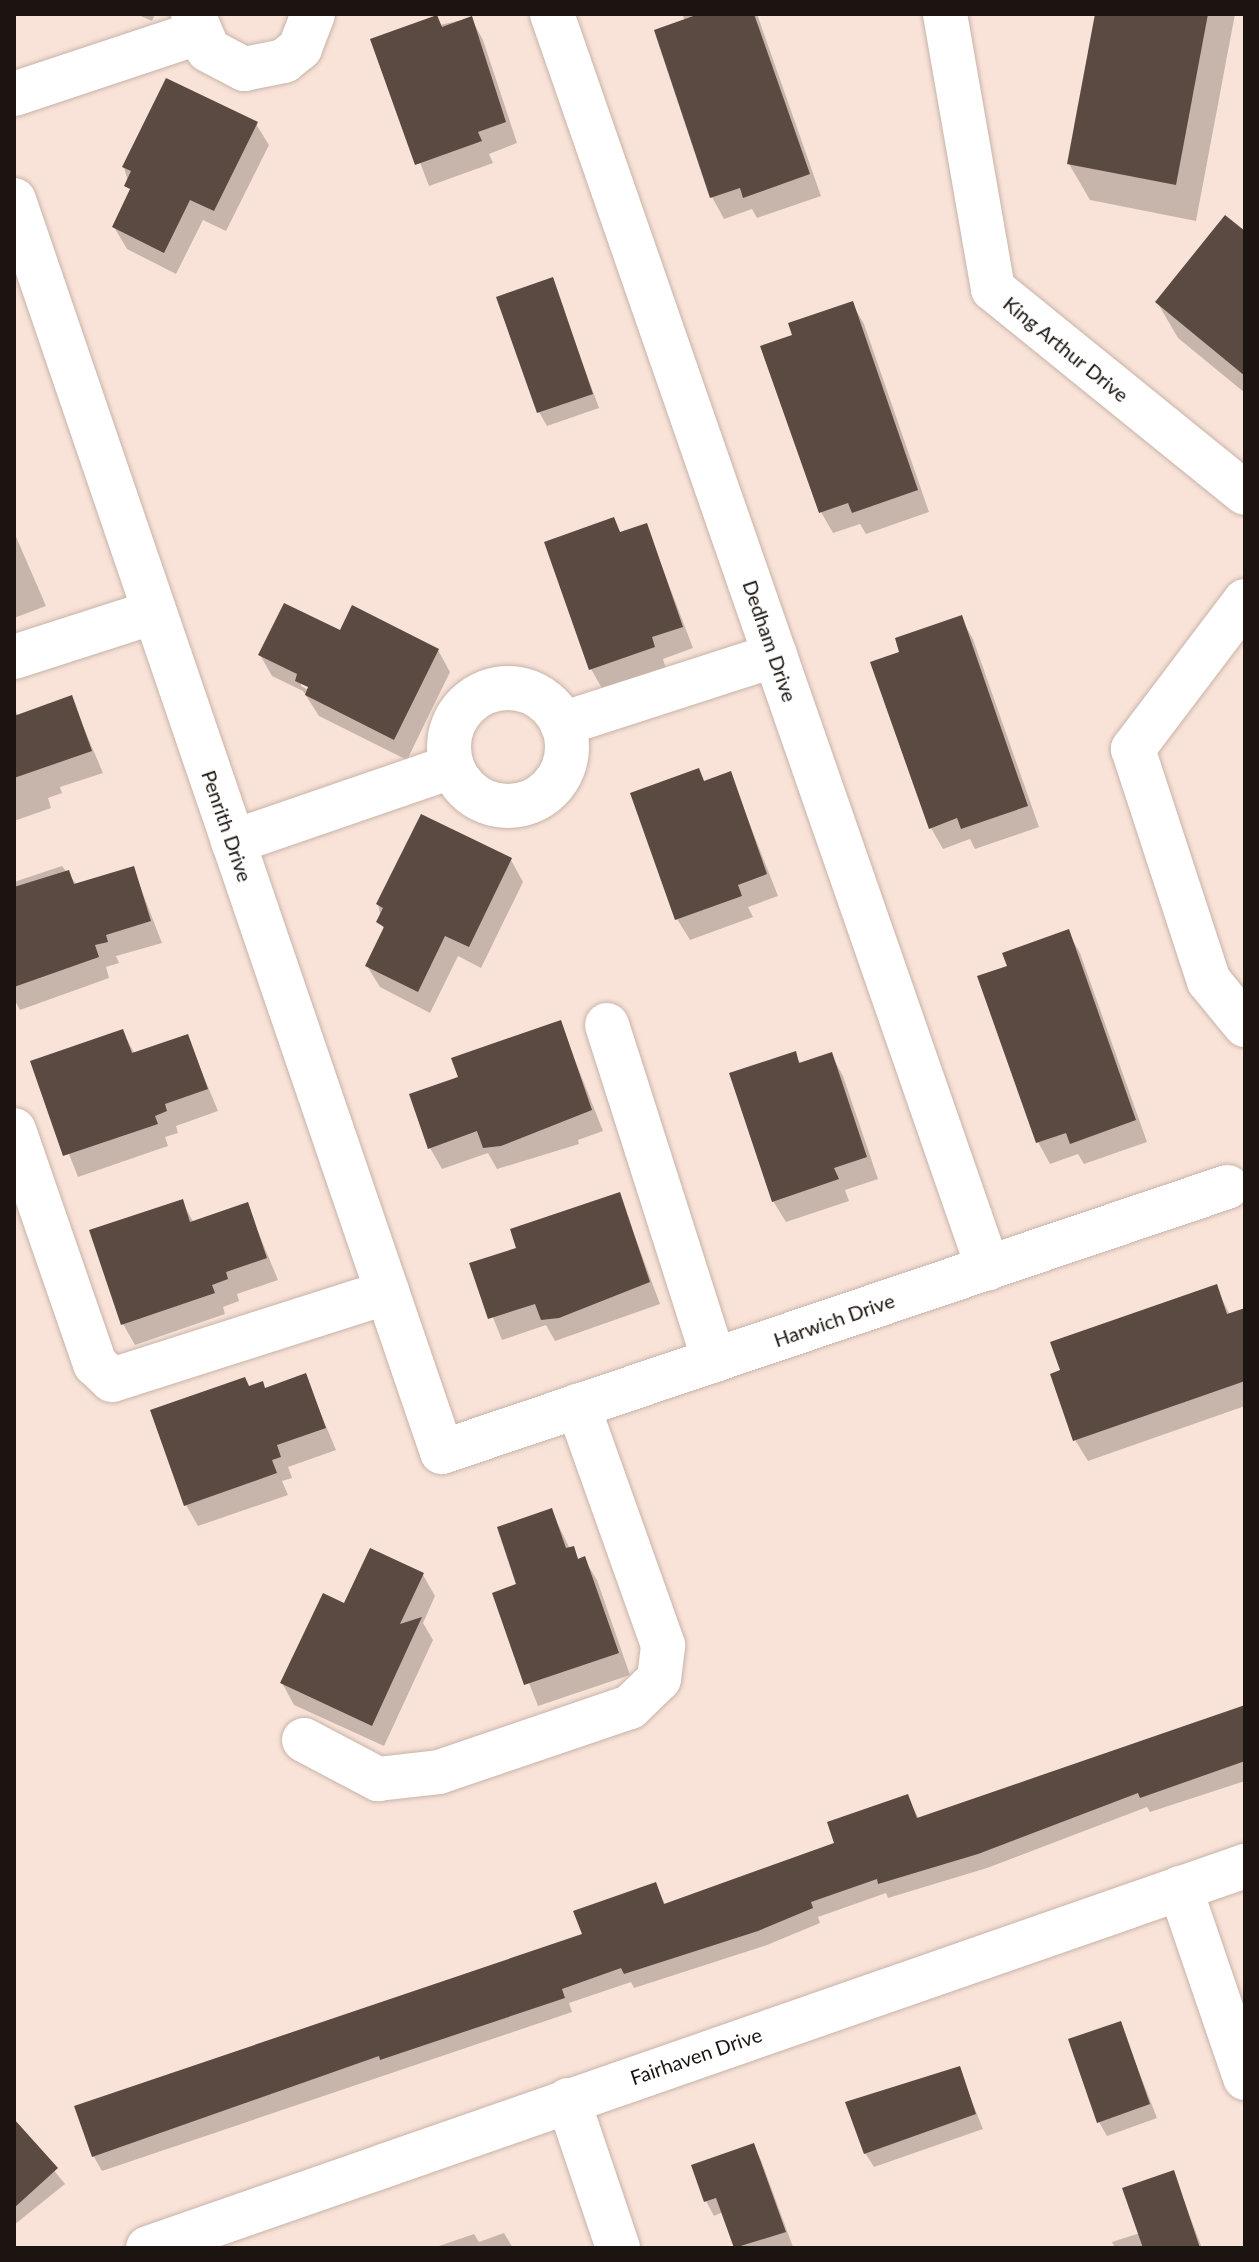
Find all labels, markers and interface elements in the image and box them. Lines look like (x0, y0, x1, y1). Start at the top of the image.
street label: King Arthur Drive (998, 291, 1134, 407)
street label: Dedham Drive (738, 577, 802, 705)
street label: Penrith Drive (197, 767, 257, 885)
street label: Harwich Drive (770, 1288, 898, 1352)
street label: Fairhaven Drive (627, 2022, 765, 2090)

